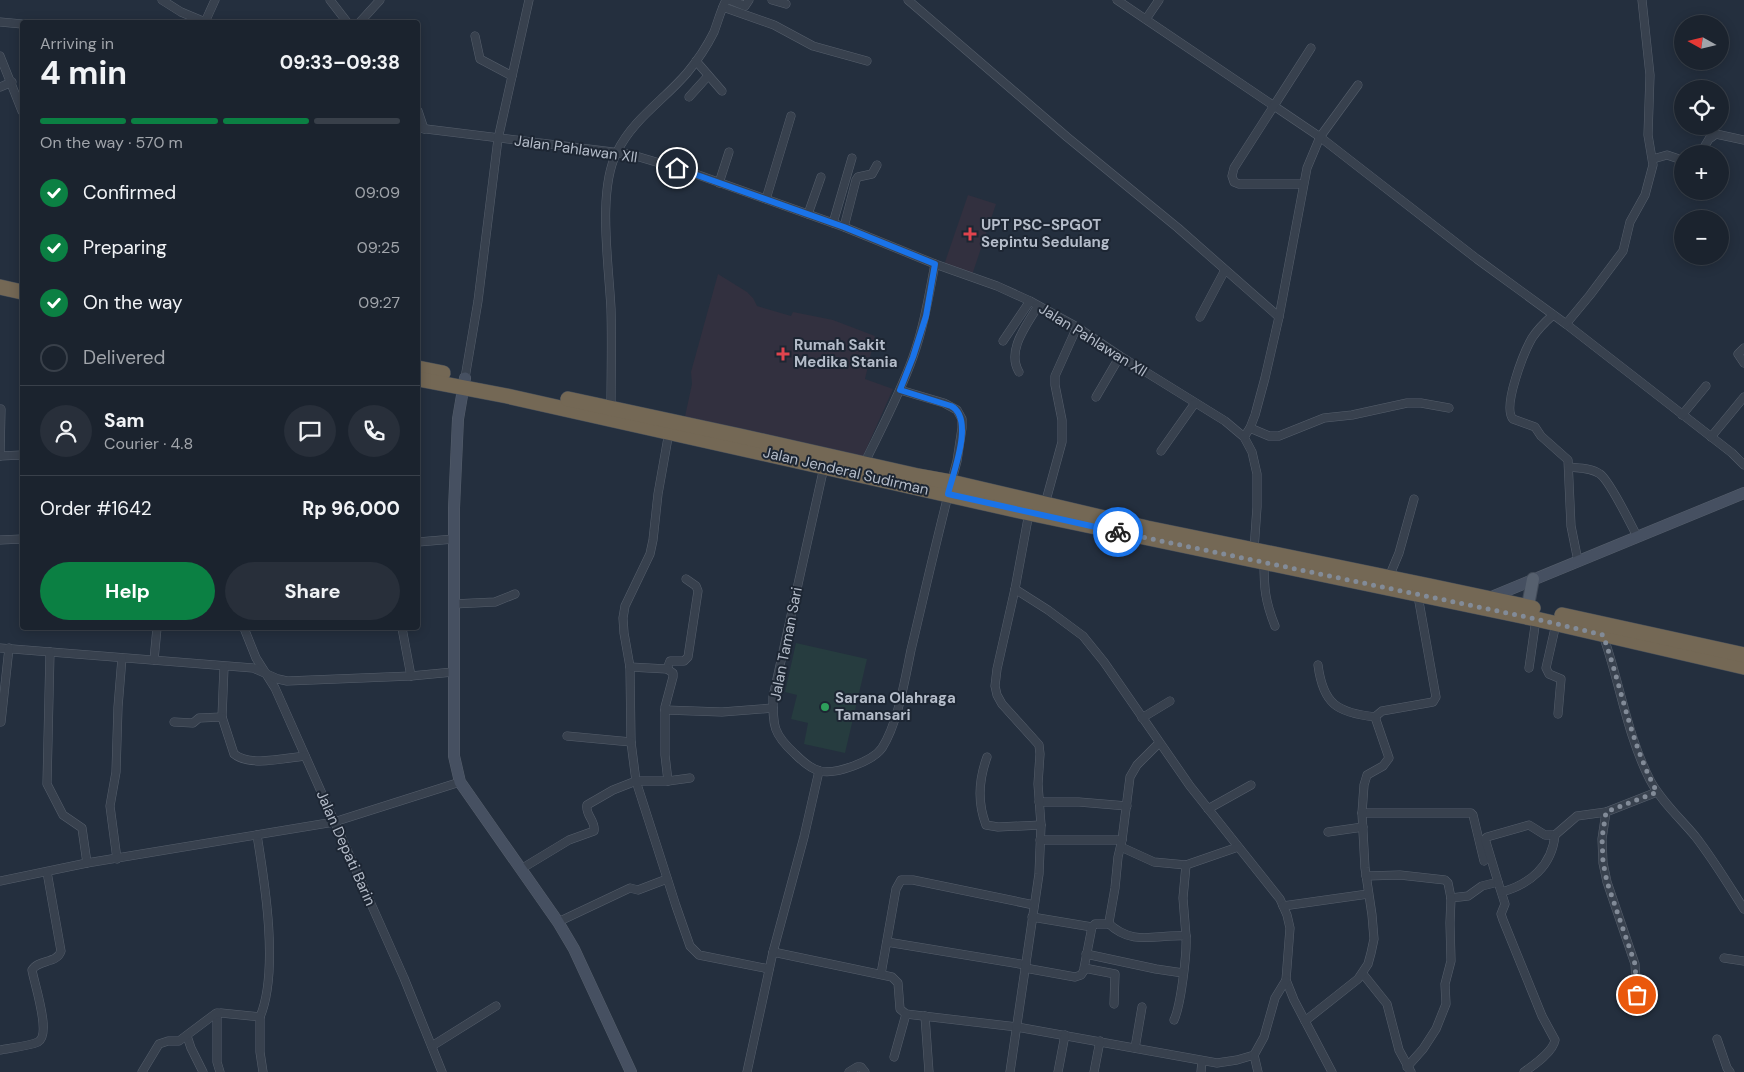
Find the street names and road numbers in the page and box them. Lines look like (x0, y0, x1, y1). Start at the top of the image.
street label: Jalan Pahlawan XII (513, 130, 639, 168)
street label: Jalan Pahlawan XII (1035, 299, 1151, 381)
street label: Jalan Jenderal Sudirman (761, 442, 931, 500)
street label: Jalan Taman Sari (765, 585, 807, 703)
street label: Jalan Depati Barin (312, 787, 380, 909)

